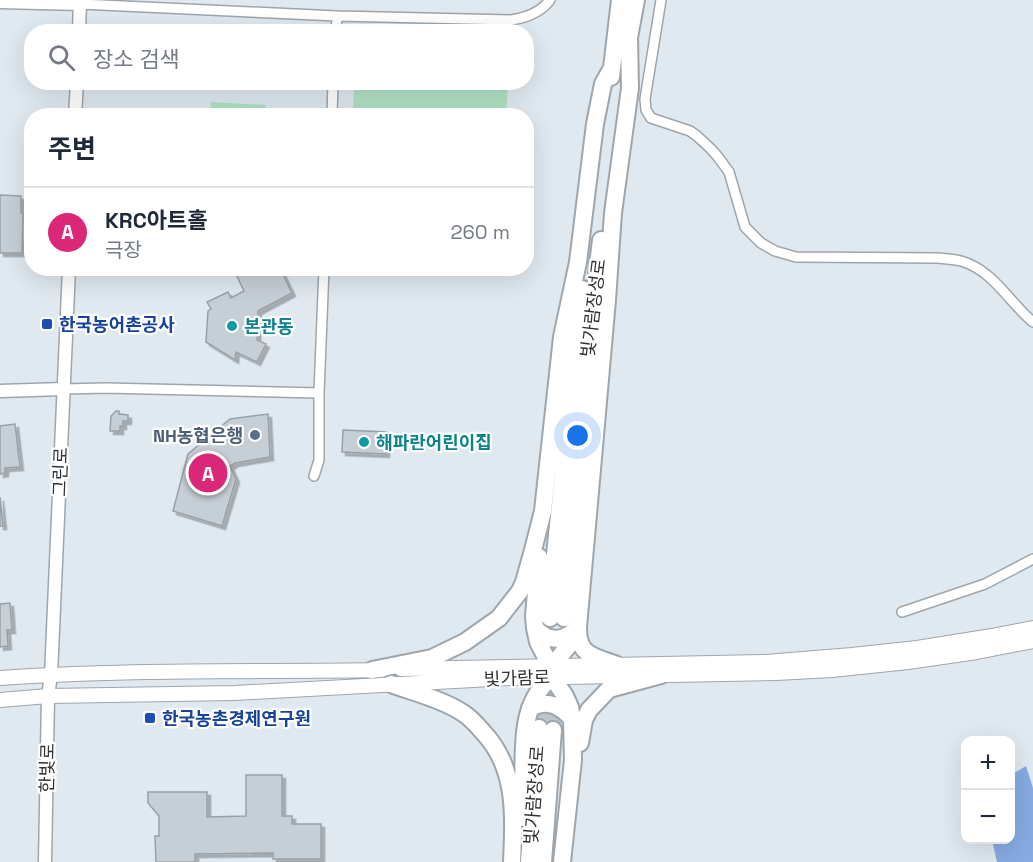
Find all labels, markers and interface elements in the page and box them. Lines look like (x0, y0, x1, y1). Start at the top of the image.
search box (24, 24, 534, 90)
icon: search (45, 41, 78, 74)
text: 장소 검색 (93, 45, 180, 73)
text: 주변 (48, 132, 96, 166)
text: KRC아트홀 (105, 206, 208, 234)
text: A (61, 219, 74, 245)
text: 260 m (451, 219, 510, 245)
text: 극장 (105, 237, 142, 263)
street label: 빛가람장성로 (576, 257, 610, 359)
place label: 한국농어촌공사 (59, 313, 175, 336)
place label: 본관동 (244, 315, 294, 338)
marker: 한국농어촌공사 (40, 317, 54, 331)
marker: 본관동 (225, 319, 239, 333)
your location (563, 421, 592, 450)
place label: NH농협은행 (153, 424, 243, 447)
marker: NH농협은행 (248, 428, 262, 442)
place label: 해파란어린이집 (376, 431, 492, 454)
marker: 해파란어린이집 (357, 435, 371, 449)
street label: 그린로 (48, 447, 72, 497)
pin: A (188, 450, 228, 496)
street label: 빛가람로 (483, 665, 551, 691)
place label: 한국농촌경제연구원 (162, 707, 311, 730)
marker: 한국농촌경제연구원 (143, 711, 157, 725)
map controls (961, 736, 1015, 844)
button: + (961, 736, 1015, 790)
street label: 한빛로 (35, 743, 59, 793)
street label: 빛가람장성로 (519, 745, 549, 845)
button: − (961, 790, 1015, 844)

